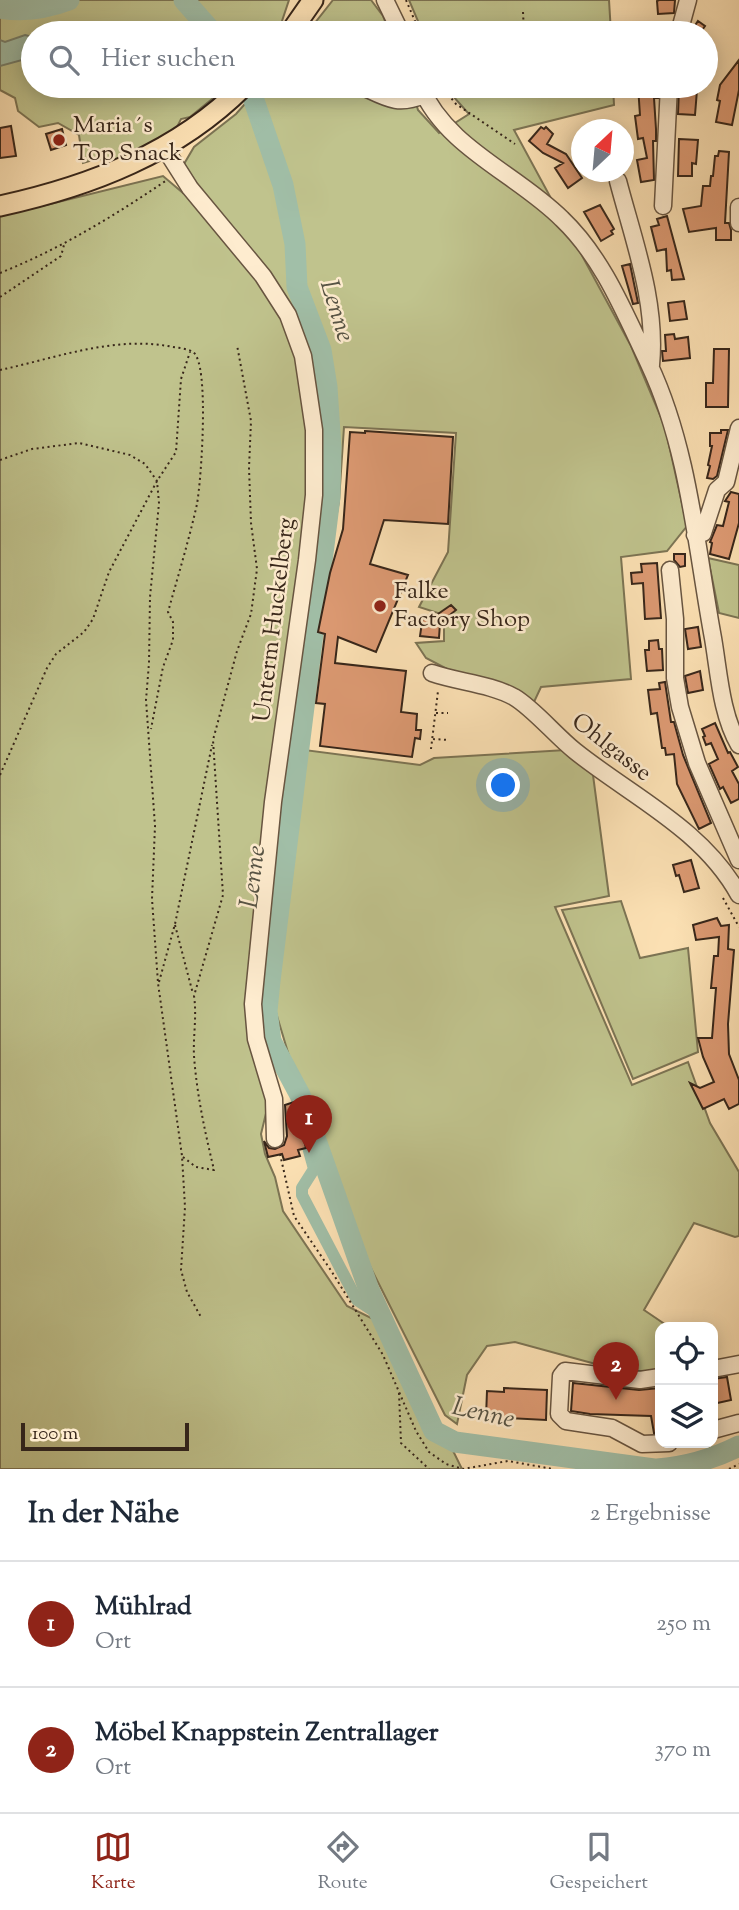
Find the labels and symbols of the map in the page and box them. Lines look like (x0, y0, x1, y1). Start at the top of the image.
place label: Maria´s Top Snack (73, 109, 182, 171)
north arrow (571, 119, 634, 182)
marker: Maria´s Top Snack (51, 132, 67, 148)
water label: Lenne (309, 275, 363, 347)
street label: Unterm Huckelberg (246, 515, 304, 724)
place label: Falke Factory Shop (394, 575, 530, 637)
marker: Falke Factory Shop (372, 598, 388, 614)
street label: Ohlgasse (564, 706, 658, 790)
your location (486, 768, 520, 802)
water label: Lenne (232, 843, 276, 911)
pin: 1 (286, 1095, 332, 1153)
pin: 2 (593, 1342, 639, 1400)
water label: Lenne (448, 1389, 518, 1439)
scale bar (21, 1420, 189, 1452)

